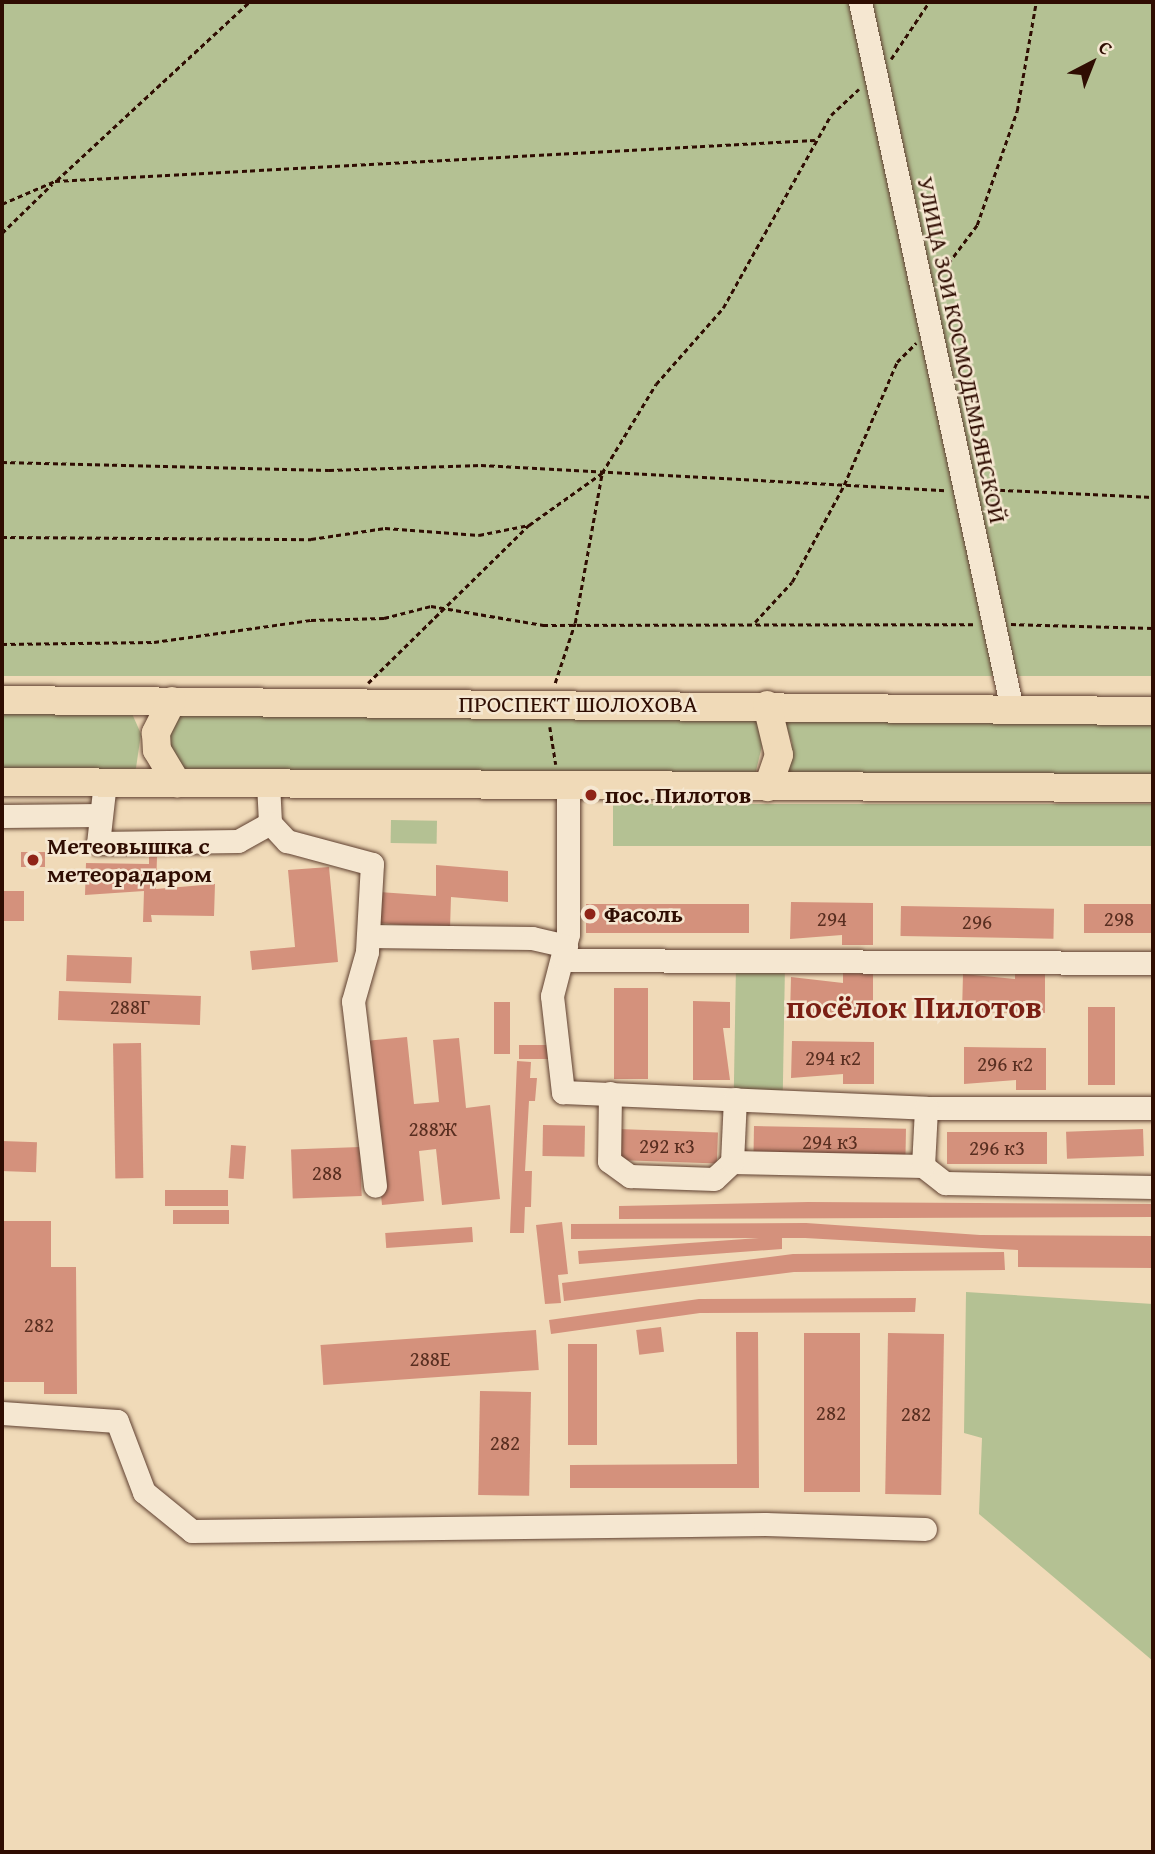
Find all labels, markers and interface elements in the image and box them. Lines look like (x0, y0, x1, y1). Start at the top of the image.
north arrow (1057, 28, 1127, 98)
text: С (1093, 33, 1119, 61)
street label: УЛИЦА ЗОИ КОСМОДЕМЬЯНСКОЙ (911, 174, 1013, 526)
street label: ПРОСПЕКТ ШОЛОХОВА (458, 690, 698, 718)
place label: пос. Пилотов (605, 781, 751, 809)
marker: пос. Пилотов (583, 787, 599, 803)
place label: Метеовышка с метеорадаром (47, 832, 212, 888)
marker: Метеовышка с метеорадаром (25, 852, 41, 868)
place label: Фасоль (604, 900, 683, 928)
marker: Фасоль (582, 906, 598, 922)
house number: 294 (817, 906, 847, 932)
house number: 298 (1104, 906, 1134, 932)
house number: 296 (962, 909, 992, 935)
district label: посёлок Пилотов (786, 988, 1042, 1026)
house number: 288Г (110, 994, 150, 1020)
house number: 294 к2 (805, 1045, 861, 1071)
house number: 296 к2 (977, 1051, 1033, 1077)
house number: 288Ж (409, 1116, 457, 1142)
house number: 294 к3 (802, 1129, 858, 1155)
house number: 292 к3 (639, 1133, 695, 1159)
house number: 296 к3 (969, 1135, 1025, 1161)
house number: 288 (312, 1160, 342, 1186)
house number: 282 (24, 1312, 54, 1338)
house number: 288Е (410, 1346, 450, 1372)
house number: 282 (816, 1400, 846, 1426)
house number: 282 (901, 1401, 931, 1427)
house number: 282 (490, 1430, 520, 1456)

